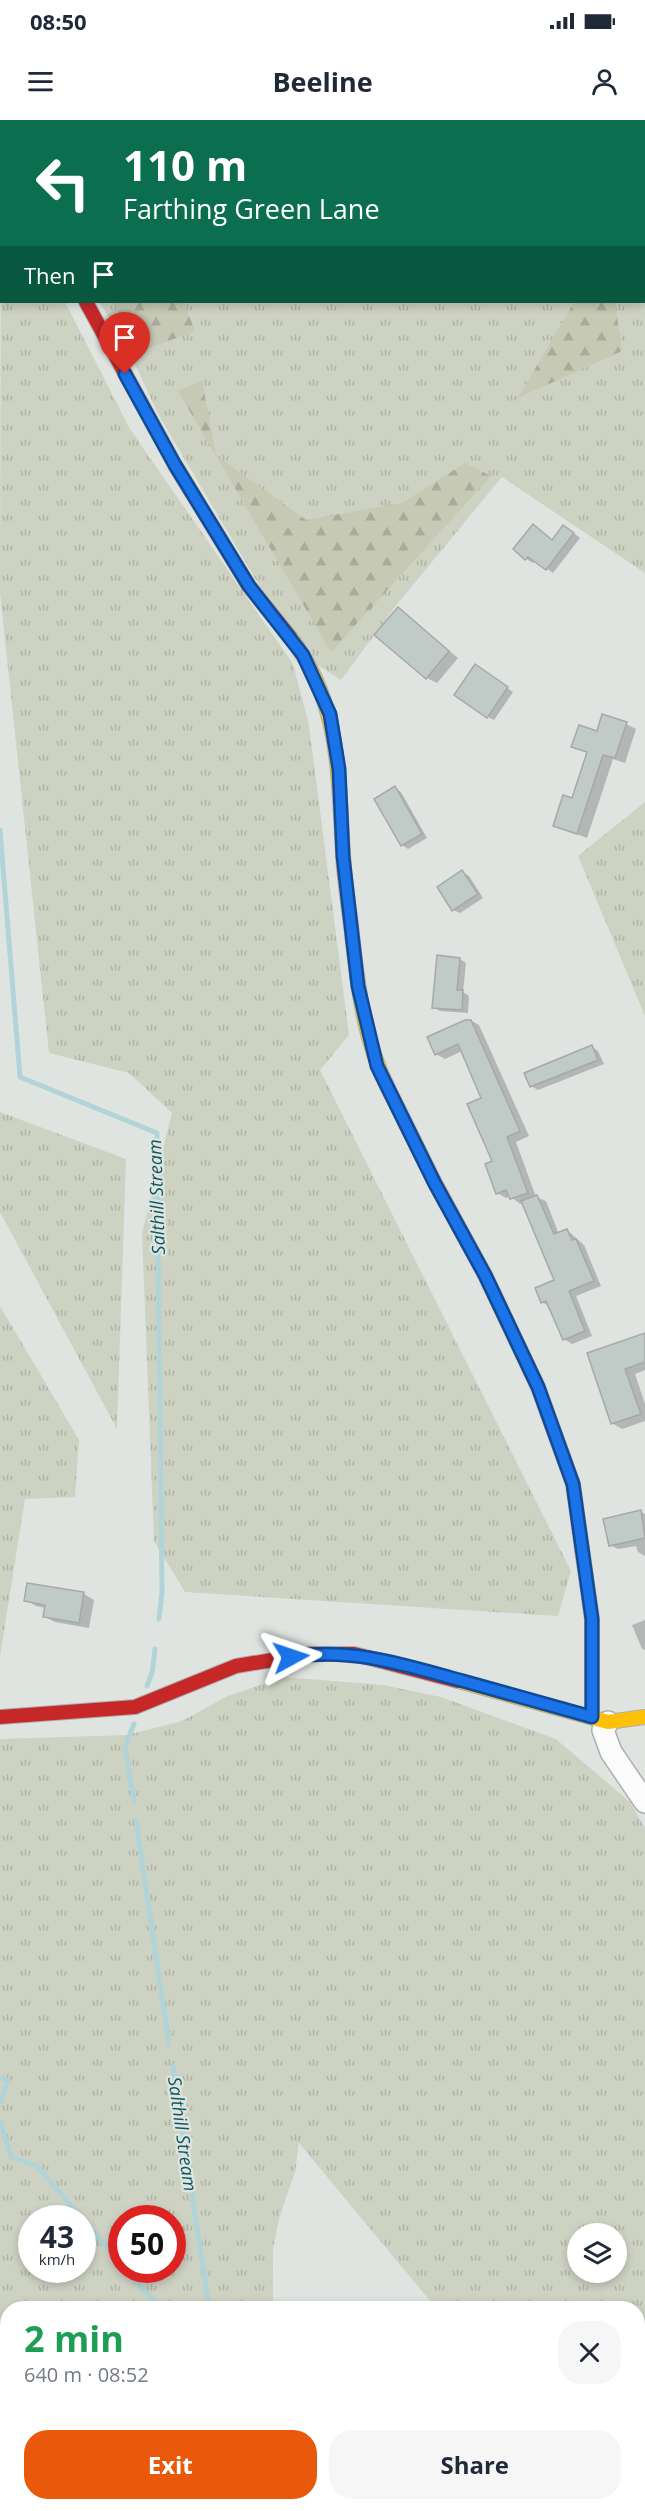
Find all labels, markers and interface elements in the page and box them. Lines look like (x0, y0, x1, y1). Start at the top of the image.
text: 08:50 (30, 6, 87, 36)
text: Beeline (272, 63, 373, 100)
icon: menu (24, 65, 57, 98)
icon: person (588, 65, 621, 98)
text: 110 m (123, 136, 247, 193)
icon: left (24, 144, 102, 222)
text: Farthing Green Lane (123, 190, 380, 227)
icon: arrive (87, 258, 120, 291)
text: Then (24, 260, 75, 290)
pin (99, 312, 150, 374)
icon: arrive (108, 321, 141, 354)
water label: Salthill Stream (142, 1139, 170, 1255)
position arrow (259, 1625, 323, 1689)
water label: Salthill Stream (163, 2075, 203, 2193)
speed limit sign: 50 (108, 2205, 186, 2283)
text: 43 (40, 2216, 74, 2257)
map controls (567, 2223, 627, 2283)
button: layers (567, 2223, 627, 2283)
text: km/h (39, 2249, 75, 2269)
text: 2 min (24, 2314, 124, 2363)
button: close (558, 2321, 621, 2384)
text: 640 m · 08:52 (24, 2361, 149, 2388)
button: Exit (24, 2430, 317, 2499)
button: Share (329, 2430, 621, 2499)

